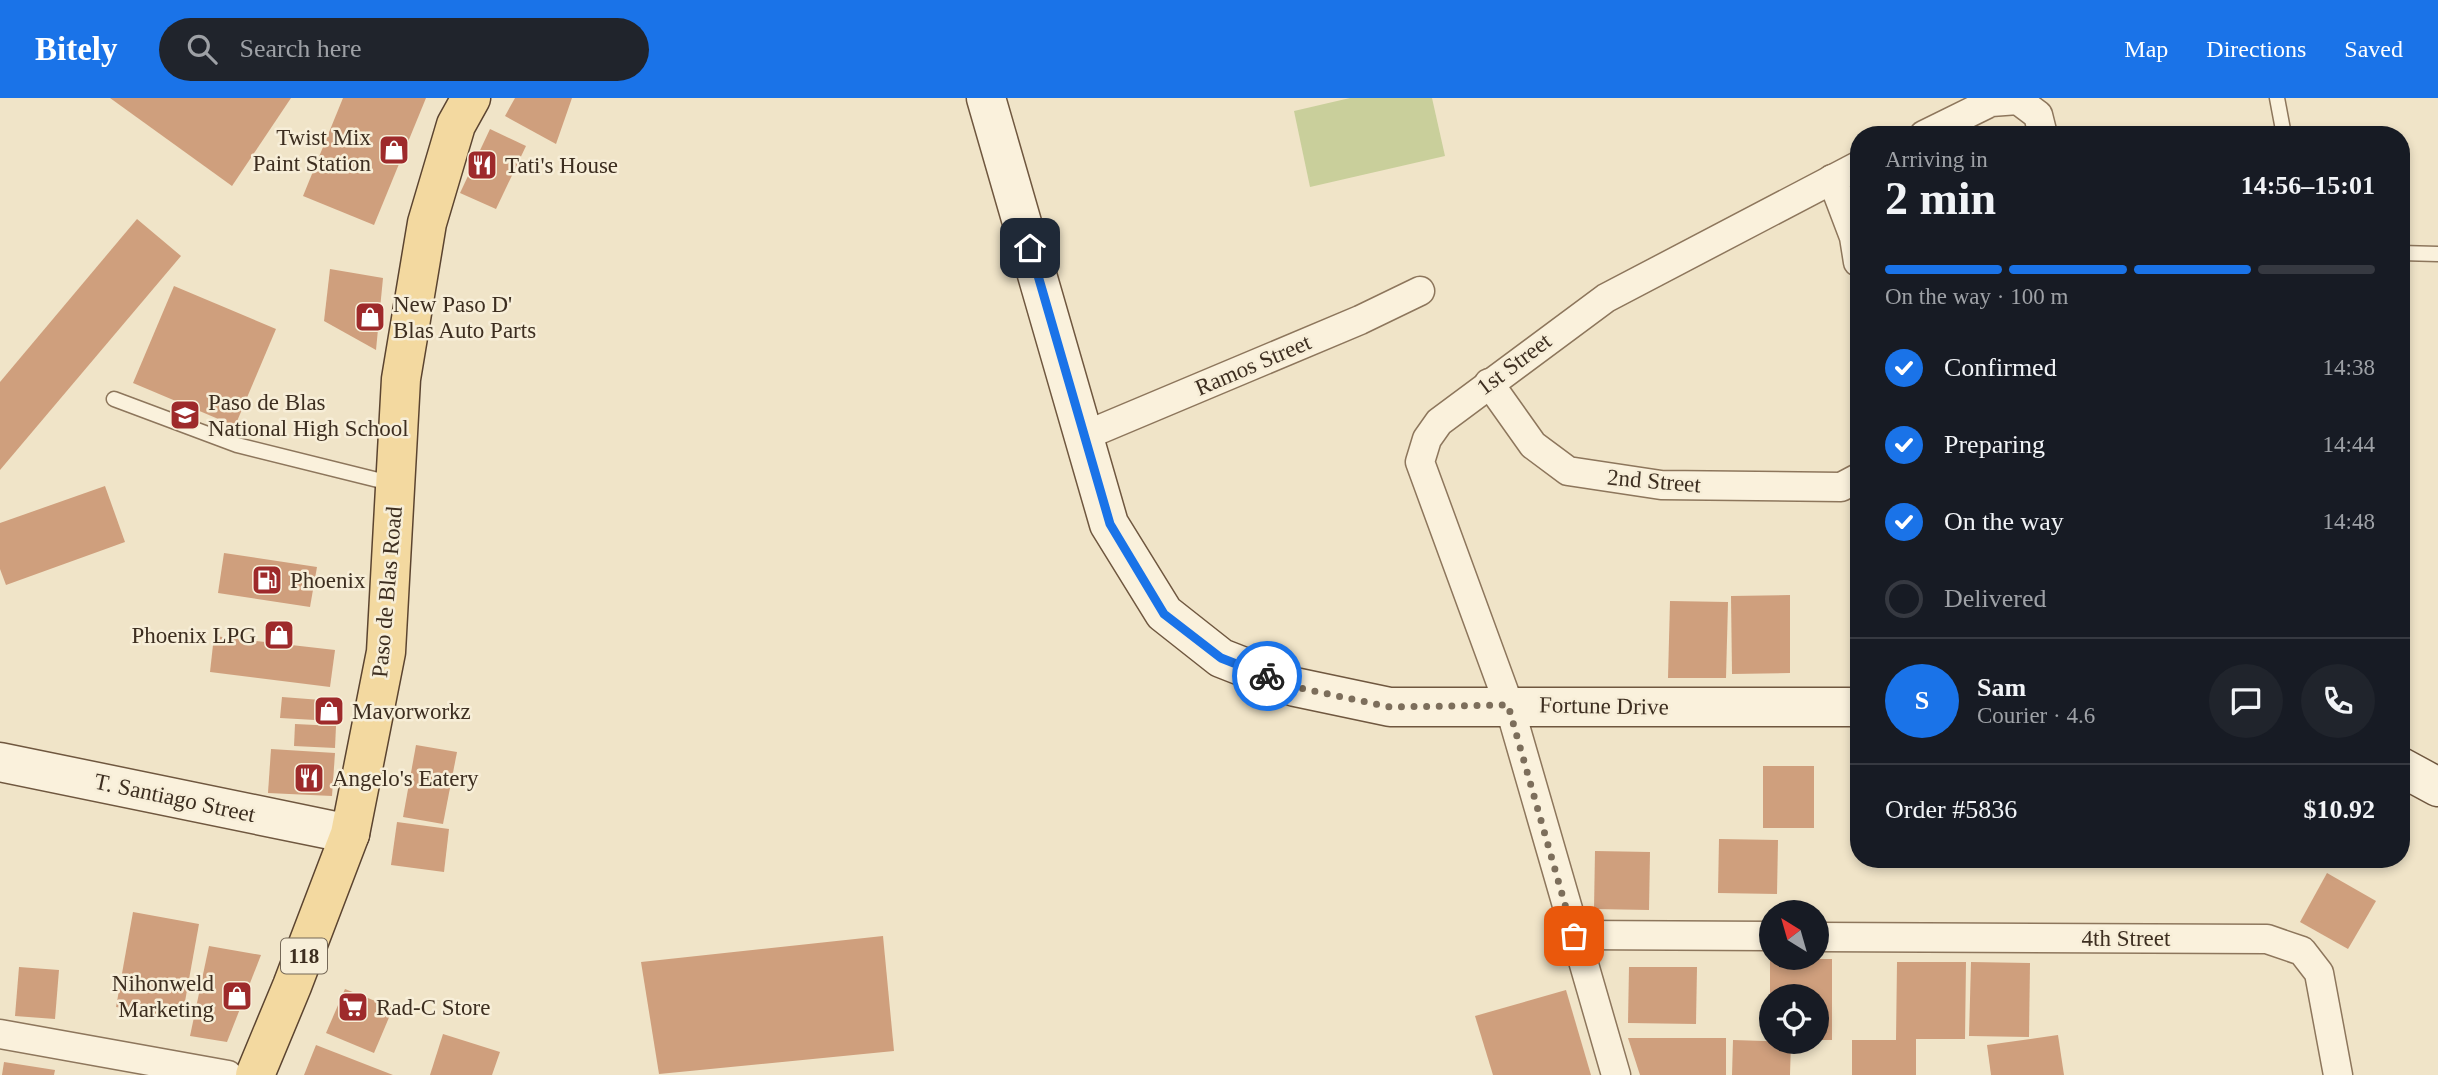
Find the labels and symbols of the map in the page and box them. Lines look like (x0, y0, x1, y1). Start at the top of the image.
place label: Twist Mix Paint Station (253, 125, 372, 176)
shop icon: Twist Mix Paint Station (377, 133, 411, 167)
restaurant icon: Tati's House (465, 148, 499, 182)
place label: Tati's House (505, 153, 618, 178)
pin (1000, 218, 1060, 278)
place label: New Paso D' Blas Auto Parts (393, 292, 536, 343)
shop icon: New Paso D' Blas Auto Parts (353, 300, 387, 334)
street label: 1st Street (1472, 328, 1556, 400)
street label: Ramos Street (1191, 329, 1315, 401)
place label: Paso de Blas National High School (208, 390, 409, 441)
school or university icon: Paso de Blas National High School (168, 398, 202, 432)
street label: 2nd Street (1606, 464, 1702, 498)
street label: Paso de Blas Road (367, 505, 407, 679)
fuel station icon: Phoenix (250, 563, 284, 597)
place label: Phoenix (290, 568, 366, 593)
shop icon: Phoenix LPG (262, 618, 296, 652)
place label: Phoenix LPG (131, 623, 256, 648)
courier (1232, 641, 1302, 711)
street label: Fortune Drive (1539, 692, 1669, 720)
shop icon: Mavorworkz (312, 694, 346, 728)
place label: Mavorworkz (352, 699, 471, 724)
restaurant icon: Angelo's Eatery (292, 761, 326, 795)
place label: Angelo's Eatery (332, 766, 479, 791)
street label: T. Santiago Street (92, 769, 258, 827)
north arrow (1759, 900, 1829, 970)
pin (1544, 906, 1604, 966)
street label: 4th Street (2082, 926, 2171, 951)
road number: 118 (281, 938, 327, 974)
place label: Nihonweld Marketing (112, 971, 214, 1022)
shop icon: Nihonweld Marketing (220, 979, 254, 1013)
supermarket icon: Rad-C Store (336, 990, 370, 1024)
place label: Rad-C Store (376, 995, 490, 1020)

